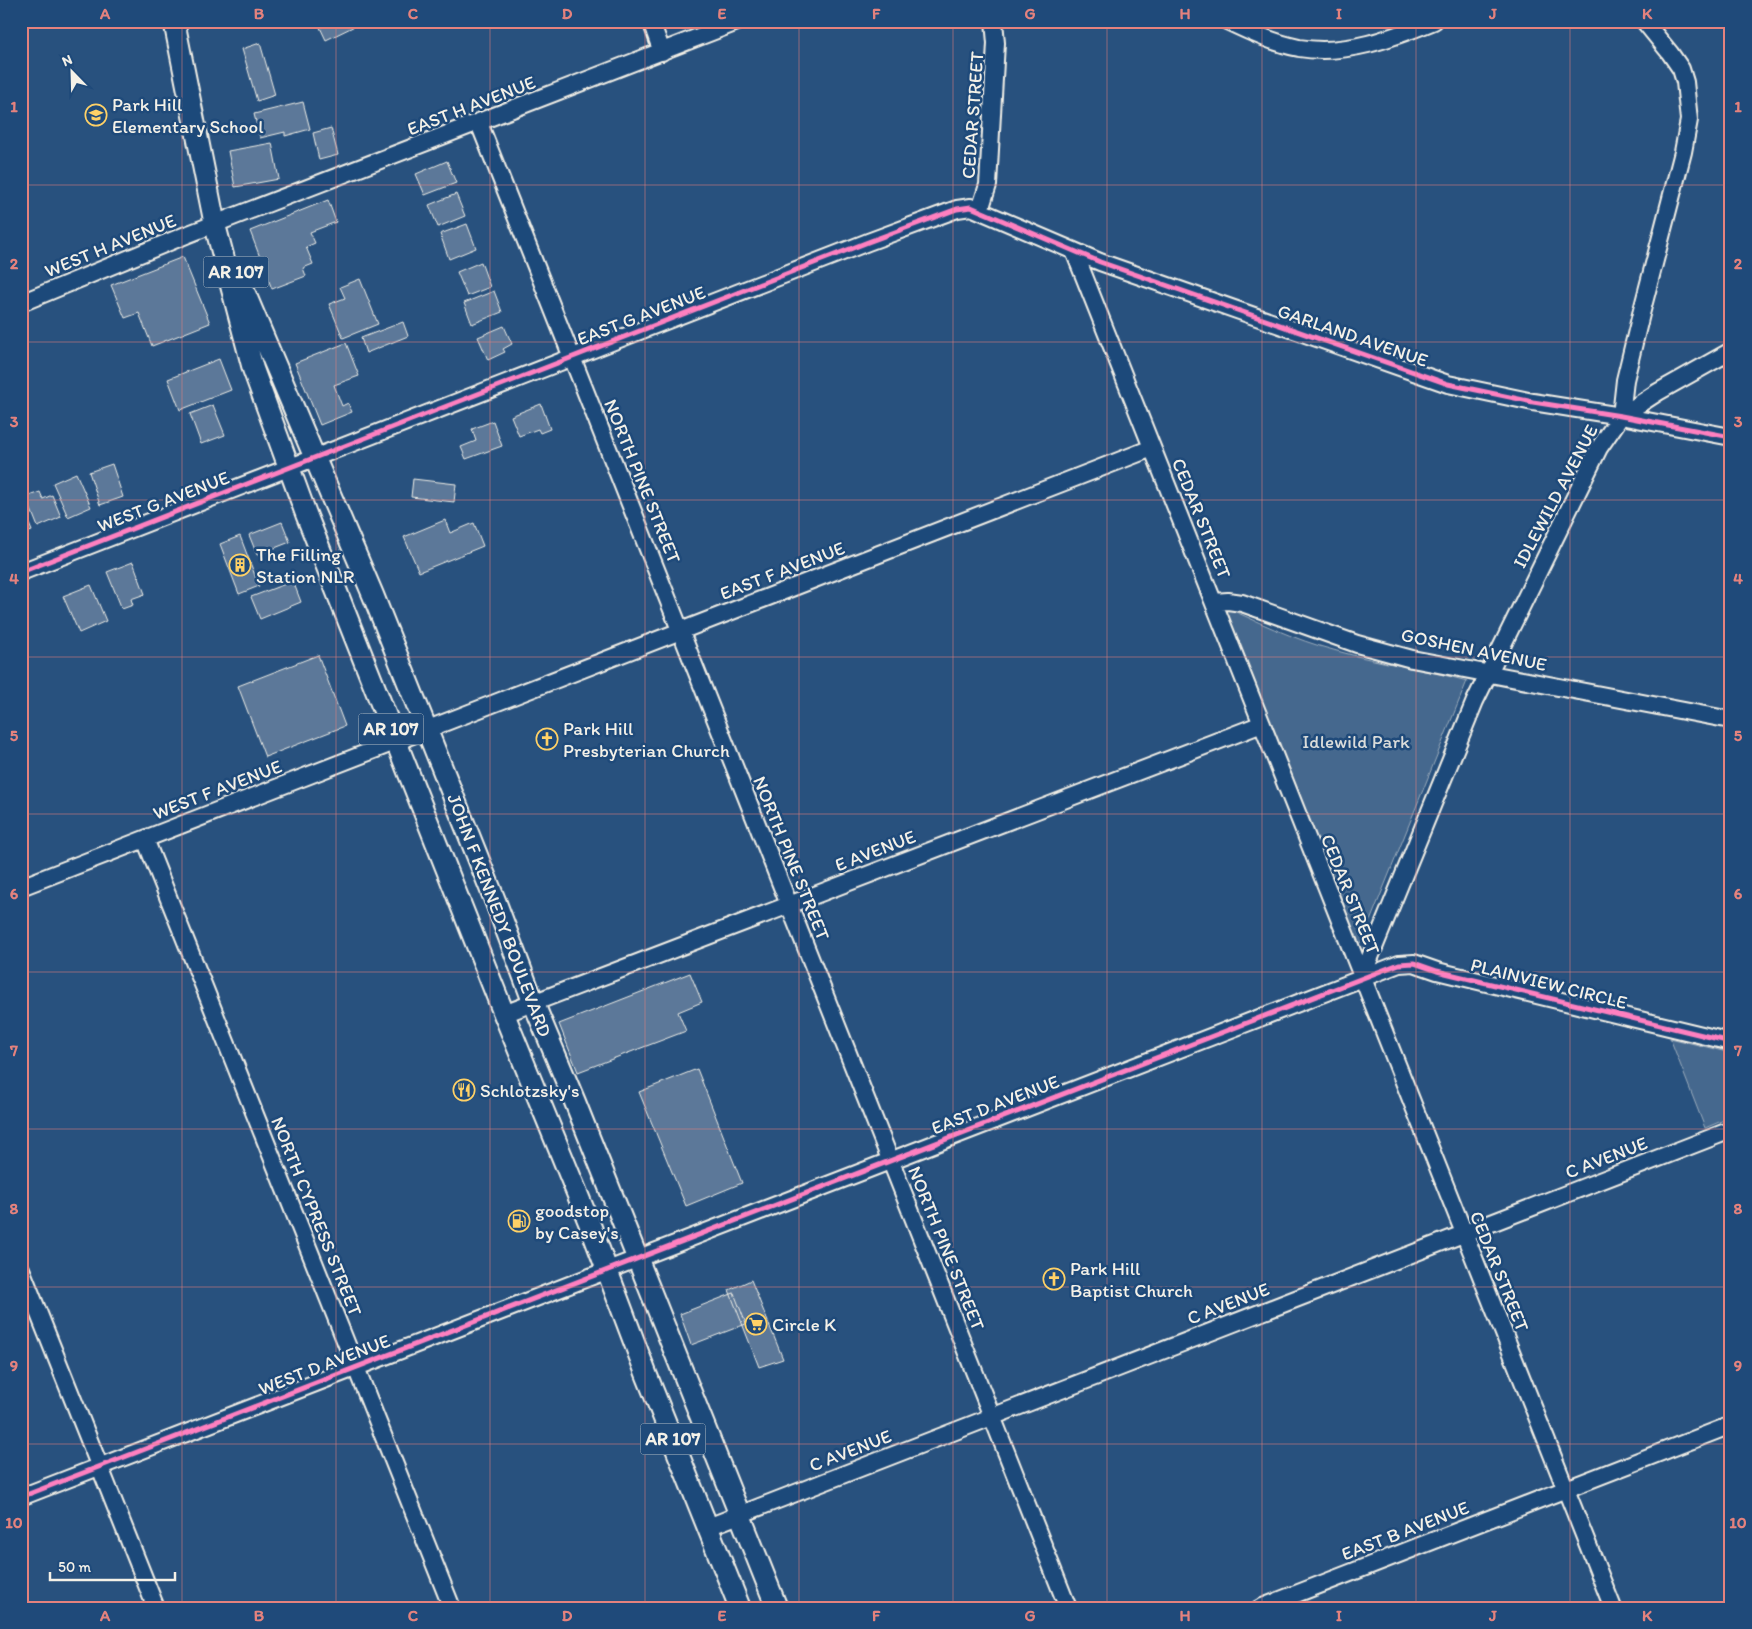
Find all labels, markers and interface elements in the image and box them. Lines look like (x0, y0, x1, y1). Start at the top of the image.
text: A (99, 4, 111, 23)
text: B (254, 4, 265, 23)
text: C (408, 4, 419, 23)
text: D (562, 4, 573, 23)
text: E (718, 4, 727, 23)
text: F (872, 4, 881, 23)
text: G (1024, 4, 1036, 23)
text: H (1179, 4, 1191, 23)
text: I (1336, 4, 1342, 23)
text: J (1488, 4, 1497, 23)
text: K (1642, 4, 1653, 23)
north arrow (48, 48, 98, 98)
street label: CEDAR STREET (957, 50, 988, 179)
text: N (59, 51, 75, 70)
street label: EAST H AVENUE (404, 70, 539, 140)
place label: Park Hill Elementary School (112, 93, 264, 138)
text: 1 (10, 97, 18, 116)
text: 1 (1734, 97, 1742, 116)
school or university icon: Park Hill Elementary School (84, 103, 108, 127)
street label: WEST H AVENUE (41, 209, 180, 282)
text: 2 (10, 254, 19, 273)
text: 2 (1734, 254, 1743, 273)
road number: AR 107 (204, 256, 268, 288)
street label: EAST G AVENUE (574, 280, 709, 350)
street label: GARLAND AVENUE (1275, 299, 1431, 372)
street label: NORTH PINE STREET (599, 396, 686, 567)
text: 3 (10, 412, 19, 431)
text: 3 (1734, 412, 1743, 431)
street label: IDLEWILD AVENUE (1508, 421, 1603, 572)
street label: CEDAR STREET (1167, 455, 1236, 582)
street label: WEST G AVENUE (94, 466, 233, 537)
street label: EAST F AVENUE (716, 536, 848, 605)
place label: The Filling Station NLR (256, 543, 355, 588)
building icon: The Filling Station NLR (228, 553, 252, 577)
text: 4 (9, 569, 19, 588)
text: 4 (1733, 569, 1743, 588)
street label: GOSHEN AVENUE (1399, 623, 1549, 676)
road number: AR 107 (358, 714, 424, 744)
place label: Park Hill Presbyterian Church (563, 717, 730, 762)
text: 5 (10, 726, 19, 745)
text: 5 (1734, 726, 1743, 745)
church icon: Park Hill Presbyterian Church (535, 727, 559, 751)
park label: Idlewild Park (1302, 730, 1410, 753)
street label: WEST F AVENUE (149, 754, 285, 825)
street label: NORTH PINE STREET (748, 773, 835, 944)
street label: JOHN F KENNEDY BOULEVARD (442, 790, 557, 1040)
street label: E AVENUE (832, 824, 919, 876)
street label: CEDAR STREET (1316, 831, 1385, 958)
text: 6 (10, 884, 19, 903)
text: 6 (1734, 884, 1743, 903)
street label: PLAINVIEW CIRCLE (1468, 953, 1630, 1014)
text: 7 (9, 1041, 18, 1060)
text: 7 (1733, 1041, 1742, 1060)
street label: EAST D AVENUE (928, 1070, 1062, 1139)
restaurant icon: Schlotzsky's (452, 1078, 476, 1102)
place label: Schlotzsky's (480, 1079, 579, 1102)
street label: NORTH CYPRESS STREET (266, 1113, 367, 1319)
street label: C AVENUE (1562, 1131, 1651, 1184)
street label: NORTH PINE STREET (903, 1163, 990, 1334)
text: 8 (10, 1199, 19, 1218)
place label: goodstop by Casey's (535, 1199, 619, 1244)
text: 8 (1734, 1199, 1743, 1218)
street label: CEDAR STREET (1465, 1208, 1534, 1335)
fuel station icon: goodstop by Casey's (507, 1209, 531, 1233)
place label: Park Hill Baptist Church (1070, 1257, 1193, 1302)
church icon: Park Hill Baptist Church (1042, 1267, 1066, 1291)
street label: C AVENUE (1184, 1277, 1273, 1330)
supermarket icon: Circle K (744, 1312, 768, 1336)
place label: Circle K (772, 1313, 837, 1336)
street label: WEST D AVENUE (255, 1329, 394, 1400)
text: 9 (10, 1356, 18, 1375)
text: 9 (1734, 1356, 1742, 1375)
road number: AR 107 (640, 1424, 706, 1455)
street label: C AVENUE (806, 1424, 895, 1477)
street label: EAST B AVENUE (1338, 1496, 1472, 1565)
text: 10 (5, 1513, 23, 1532)
text: 10 (1729, 1513, 1747, 1532)
scale bar (50, 1549, 175, 1581)
text: 50 m (58, 1558, 91, 1576)
text: A (99, 1606, 111, 1625)
text: B (254, 1606, 265, 1625)
text: C (408, 1606, 419, 1625)
text: D (562, 1606, 573, 1625)
text: E (718, 1606, 727, 1625)
text: F (872, 1606, 881, 1625)
text: G (1024, 1606, 1036, 1625)
text: H (1179, 1606, 1191, 1625)
text: I (1336, 1606, 1342, 1625)
text: J (1488, 1606, 1497, 1625)
text: K (1642, 1606, 1653, 1625)

